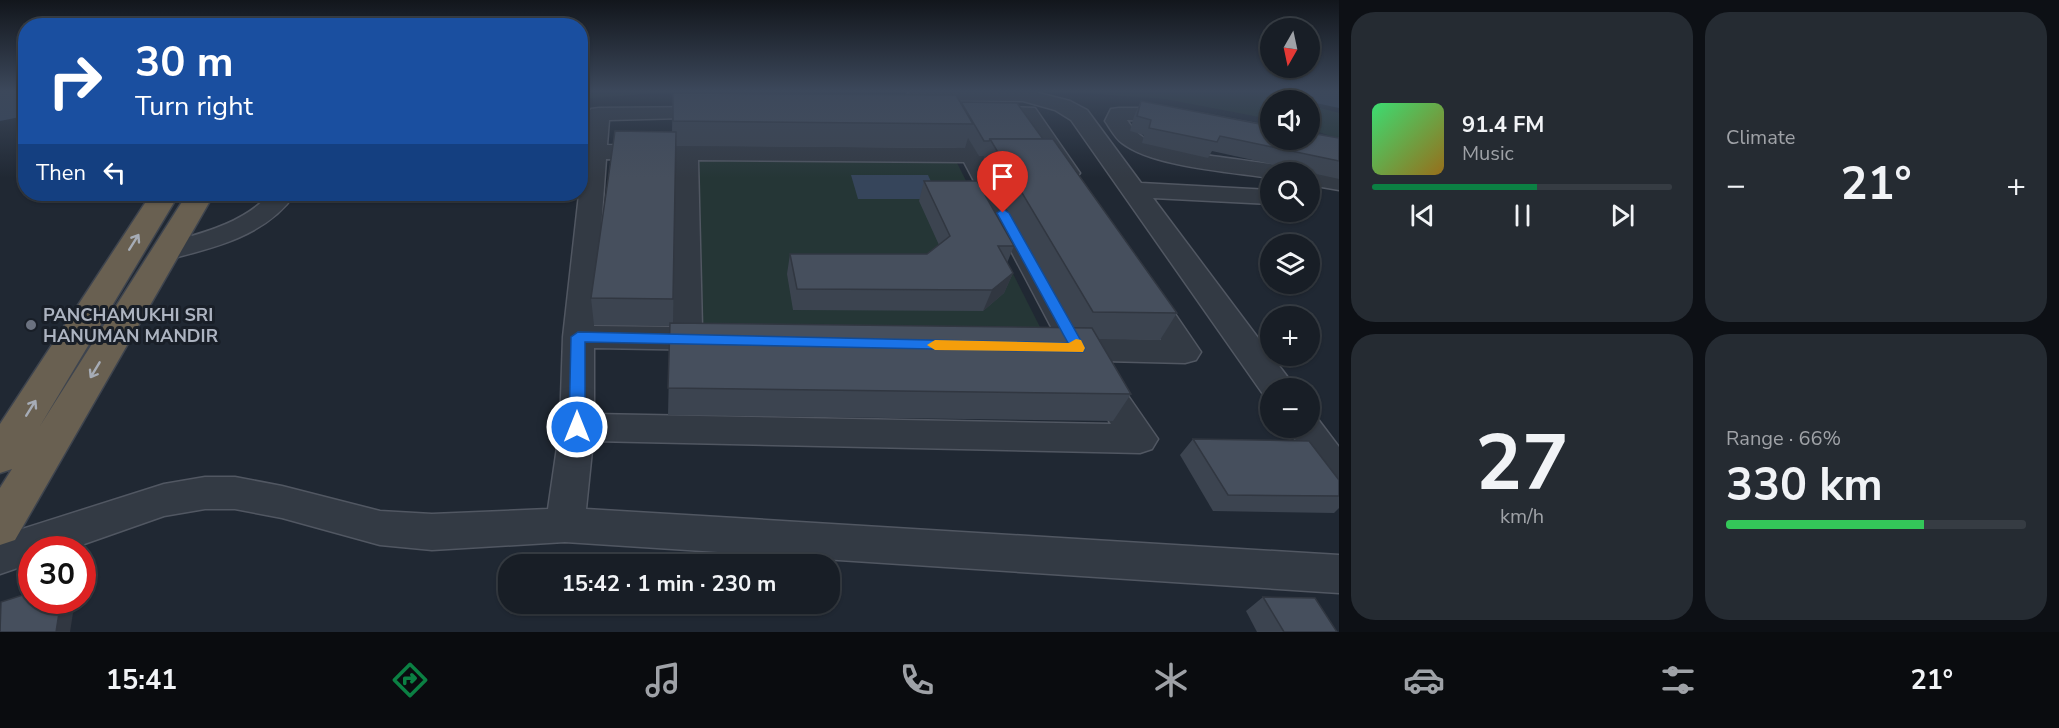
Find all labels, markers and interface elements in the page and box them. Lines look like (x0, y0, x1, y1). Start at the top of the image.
north arrow (1260, 18, 1320, 78)
map controls (1260, 18, 1320, 438)
text: 30 m (135, 34, 234, 91)
icon: right (36, 42, 114, 120)
text: Turn right (135, 88, 253, 125)
button: sound (1260, 90, 1320, 150)
text: 91.4 FM (1462, 110, 1544, 140)
text: Climate (1726, 124, 1795, 151)
text: Music (1462, 140, 1514, 167)
pin (977, 151, 1028, 213)
text: 21° (1840, 154, 1912, 215)
icon: left (98, 156, 131, 189)
text: Then (36, 158, 86, 188)
icon: arrive (986, 160, 1019, 193)
button: search (1260, 162, 1320, 222)
text: − (1726, 163, 1746, 208)
text: + (2006, 163, 2026, 208)
icon: previous (1406, 199, 1439, 232)
icon: pause (1506, 199, 1539, 232)
icon: next (1606, 199, 1639, 232)
one-way arrow (128, 234, 141, 251)
button: layers (1260, 234, 1320, 294)
place label: PANCHAMUKHI SRI HANUMAN MANDIR (43, 303, 219, 348)
button: + (1260, 306, 1320, 366)
marker: PANCHAMUKHI SRI HANUMAN MANDIR (24, 318, 38, 332)
one-way arrow (89, 361, 101, 378)
button: − (1260, 378, 1320, 438)
position arrow (545, 395, 609, 459)
one-way arrow (25, 400, 37, 417)
text: 27 (1475, 410, 1569, 517)
text: Range · 66% (1726, 425, 1841, 452)
text: 330 km (1726, 455, 1883, 516)
text: km/h (1500, 503, 1544, 530)
speed limit sign: 30 (18, 536, 96, 614)
text: 15:42 · 1 min · 230 m (562, 569, 776, 599)
icon: directions (389, 659, 431, 701)
icon: music (642, 659, 684, 701)
icon: phone (896, 659, 938, 701)
icon: climate (1150, 659, 1192, 701)
icon: car (1403, 659, 1445, 701)
icon: filters (1657, 659, 1699, 701)
text: 15:41 (106, 662, 177, 699)
text: 21° (1910, 662, 1953, 699)

